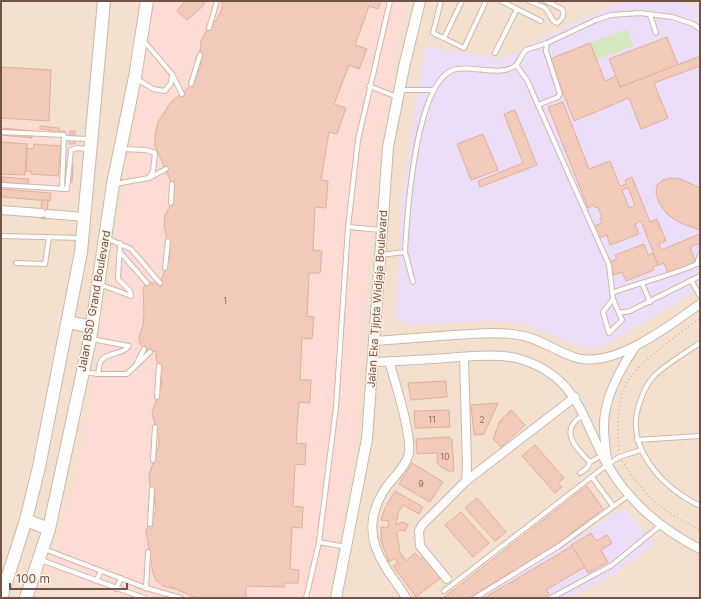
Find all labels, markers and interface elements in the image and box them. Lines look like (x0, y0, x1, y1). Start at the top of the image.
street label: Jalan Eka Tjipta Widjaja Boulevard (364, 210, 390, 388)
street label: Jalan BSD Grand Boulevard (75, 229, 113, 373)
house number: 1 (223, 295, 227, 306)
house number: 11 (428, 414, 436, 425)
house number: 2 (479, 414, 485, 425)
house number: 10 (440, 451, 450, 462)
house number: 9 (418, 478, 424, 489)
scale bar (10, 565, 127, 591)
text: 100 m (16, 571, 50, 586)

